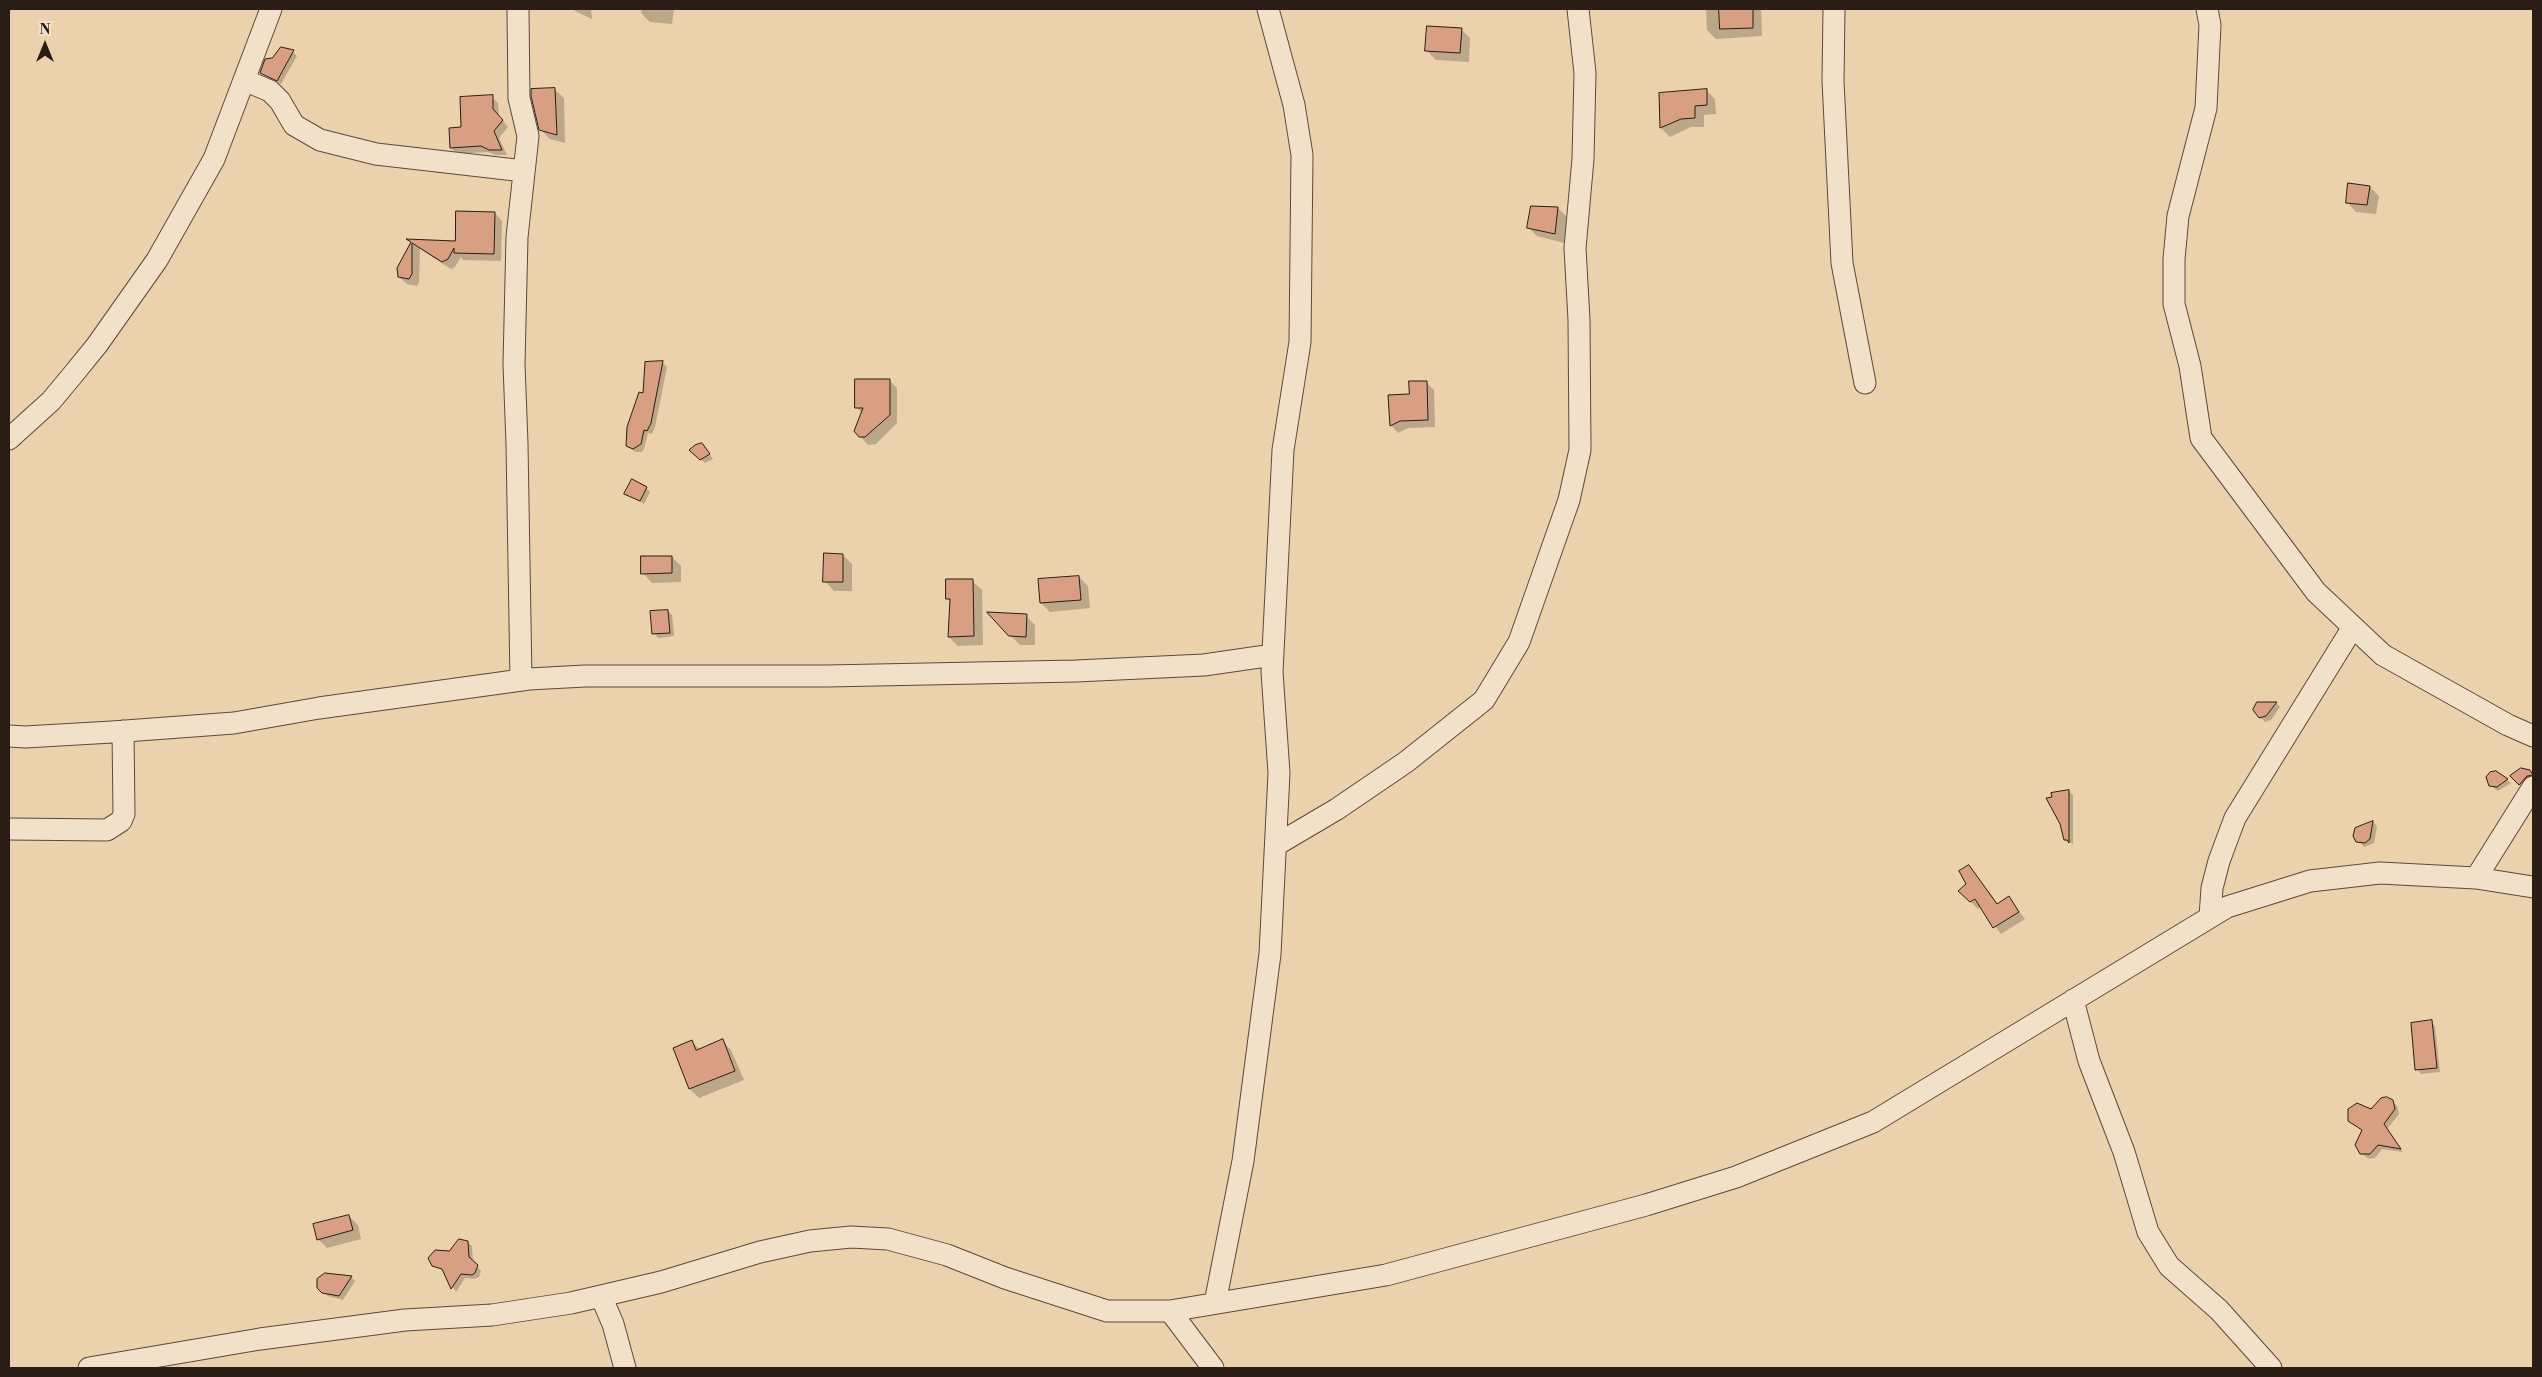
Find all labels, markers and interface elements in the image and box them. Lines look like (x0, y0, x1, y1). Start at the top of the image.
north arrow (20, 20, 70, 70)
text: N (39, 21, 51, 39)

